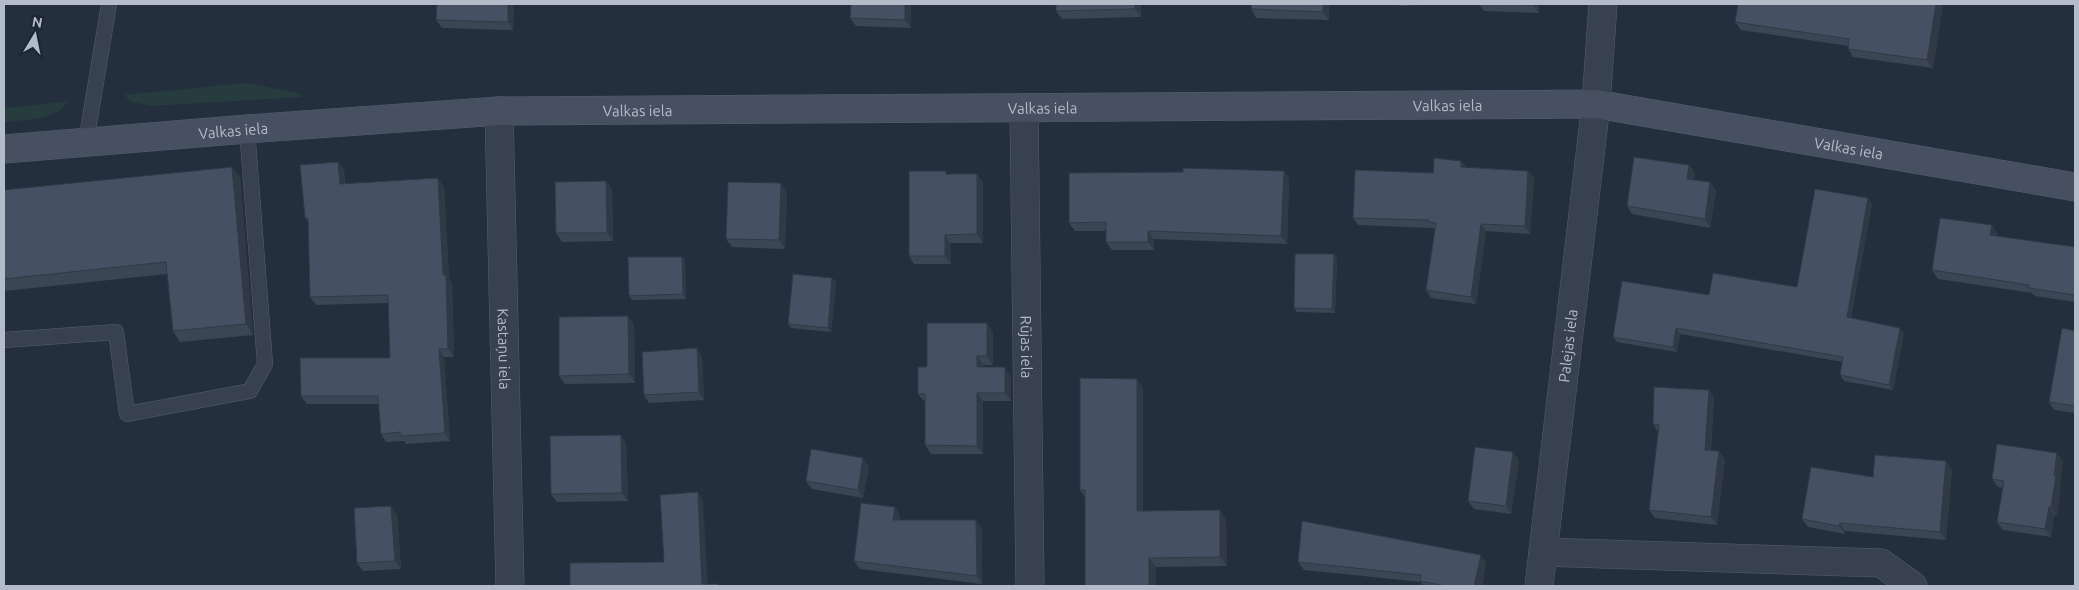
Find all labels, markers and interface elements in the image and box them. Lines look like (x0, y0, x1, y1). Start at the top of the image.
north arrow (10, 10, 60, 60)
text: N (31, 13, 44, 31)
street label: Valkas iela (1413, 96, 1482, 114)
street label: Valkas iela (1008, 99, 1077, 116)
street label: Valkas iela (603, 101, 672, 119)
street label: Valkas iela (198, 119, 269, 141)
street label: Valkas iela (1813, 133, 1885, 162)
street label: Kastaņu iela (495, 308, 514, 390)
street label: Palejas iela (1555, 308, 1580, 383)
street label: Rūjas iela (1018, 315, 1036, 379)

